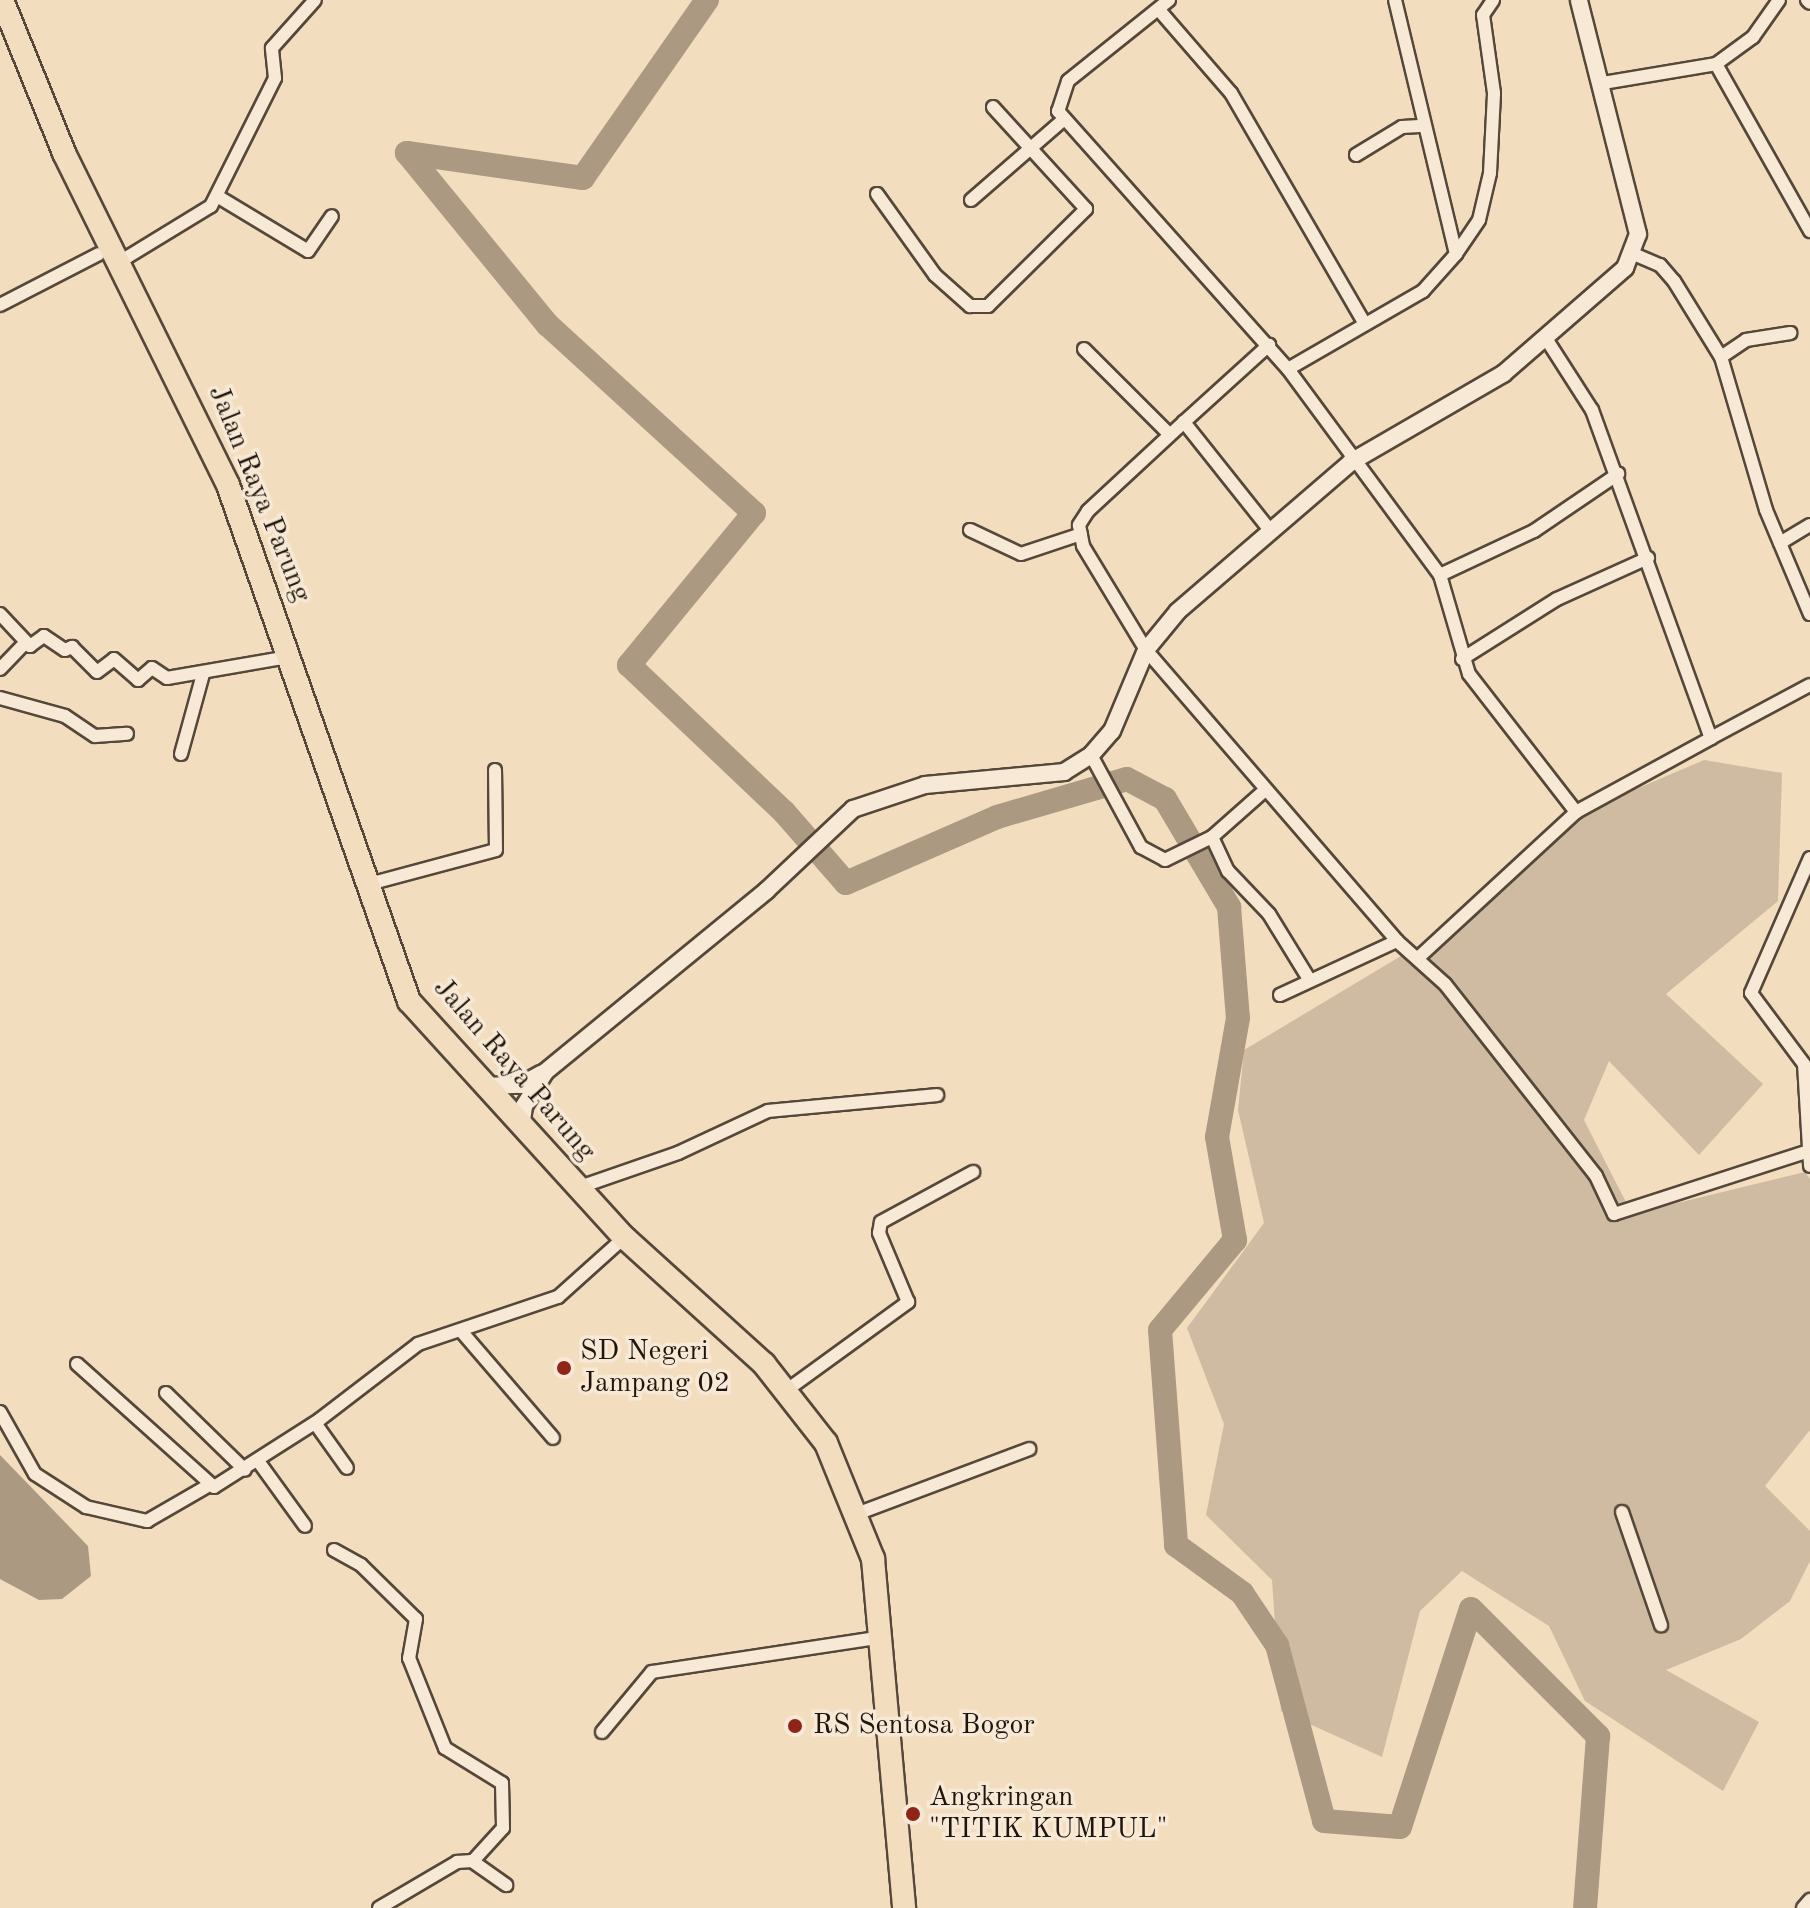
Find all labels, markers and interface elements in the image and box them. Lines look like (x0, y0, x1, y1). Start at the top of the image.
street label: Jalan Raya Parung (200, 381, 318, 607)
street label: Jalan Raya Parung (426, 972, 602, 1168)
place label: SD Negeri Jampang 02 (580, 1335, 730, 1401)
marker: SD Negeri Jampang 02 (555, 1359, 573, 1377)
place label: RS Sentosa Bogor (813, 1709, 1035, 1743)
marker: RS Sentosa Bogor (784, 1715, 806, 1737)
place label: Angkringan "TITIK KUMPUL" (929, 1781, 1168, 1847)
marker: Angkringan "TITIK KUMPUL" (904, 1805, 922, 1823)

